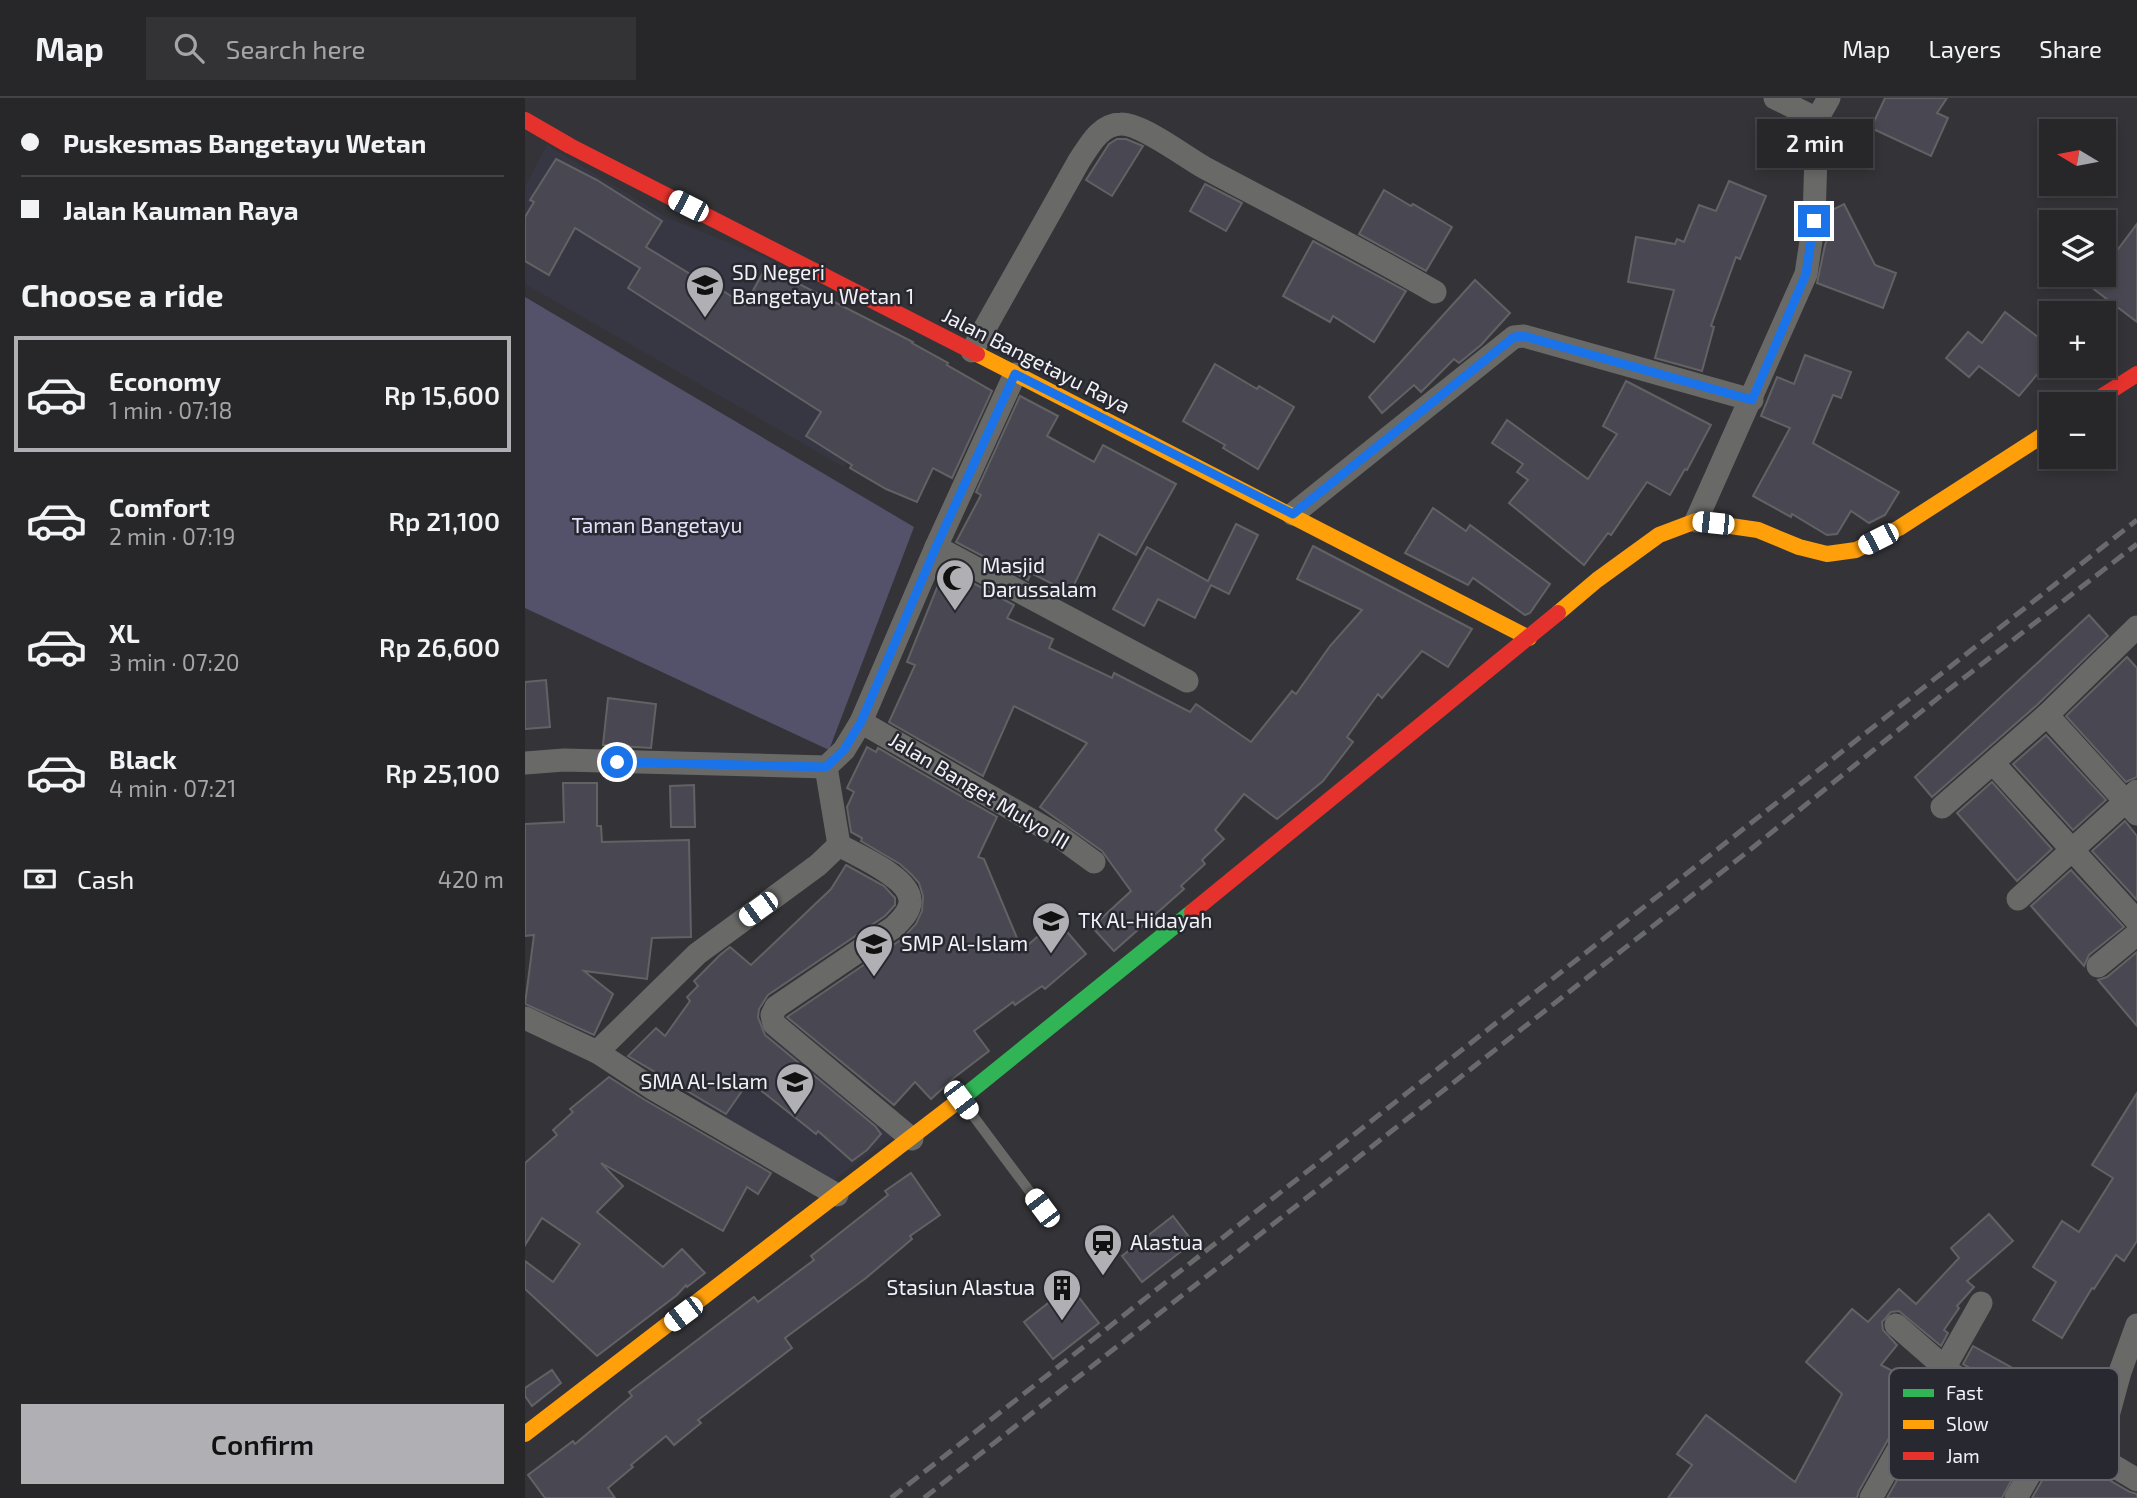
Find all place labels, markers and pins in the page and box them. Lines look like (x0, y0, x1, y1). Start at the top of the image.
place label: SD Negeri Bangetayu Wetan 1 (732, 259, 914, 308)
school or university icon: SD Negeri Bangetayu Wetan 1 (684, 264, 726, 319)
place label: Masjid Darussalam (982, 552, 1097, 601)
mosque icon: Masjid Darussalam (934, 557, 976, 612)
school or university icon: TK Al-Hidayah (1030, 900, 1072, 955)
place label: TK Al-Hidayah (1078, 907, 1212, 932)
school or university icon: SMP Al-Islam (853, 923, 895, 978)
place label: SMP Al-Islam (901, 930, 1028, 955)
school or university icon: SMA Al-Islam (774, 1061, 816, 1116)
place label: SMA Al-Islam (640, 1068, 768, 1093)
station icon: Alastua (1082, 1222, 1124, 1277)
place label: Alastua (1130, 1229, 1203, 1254)
building icon: Stasiun Alastua (1041, 1267, 1083, 1322)
place label: Stasiun Alastua (887, 1274, 1035, 1299)

